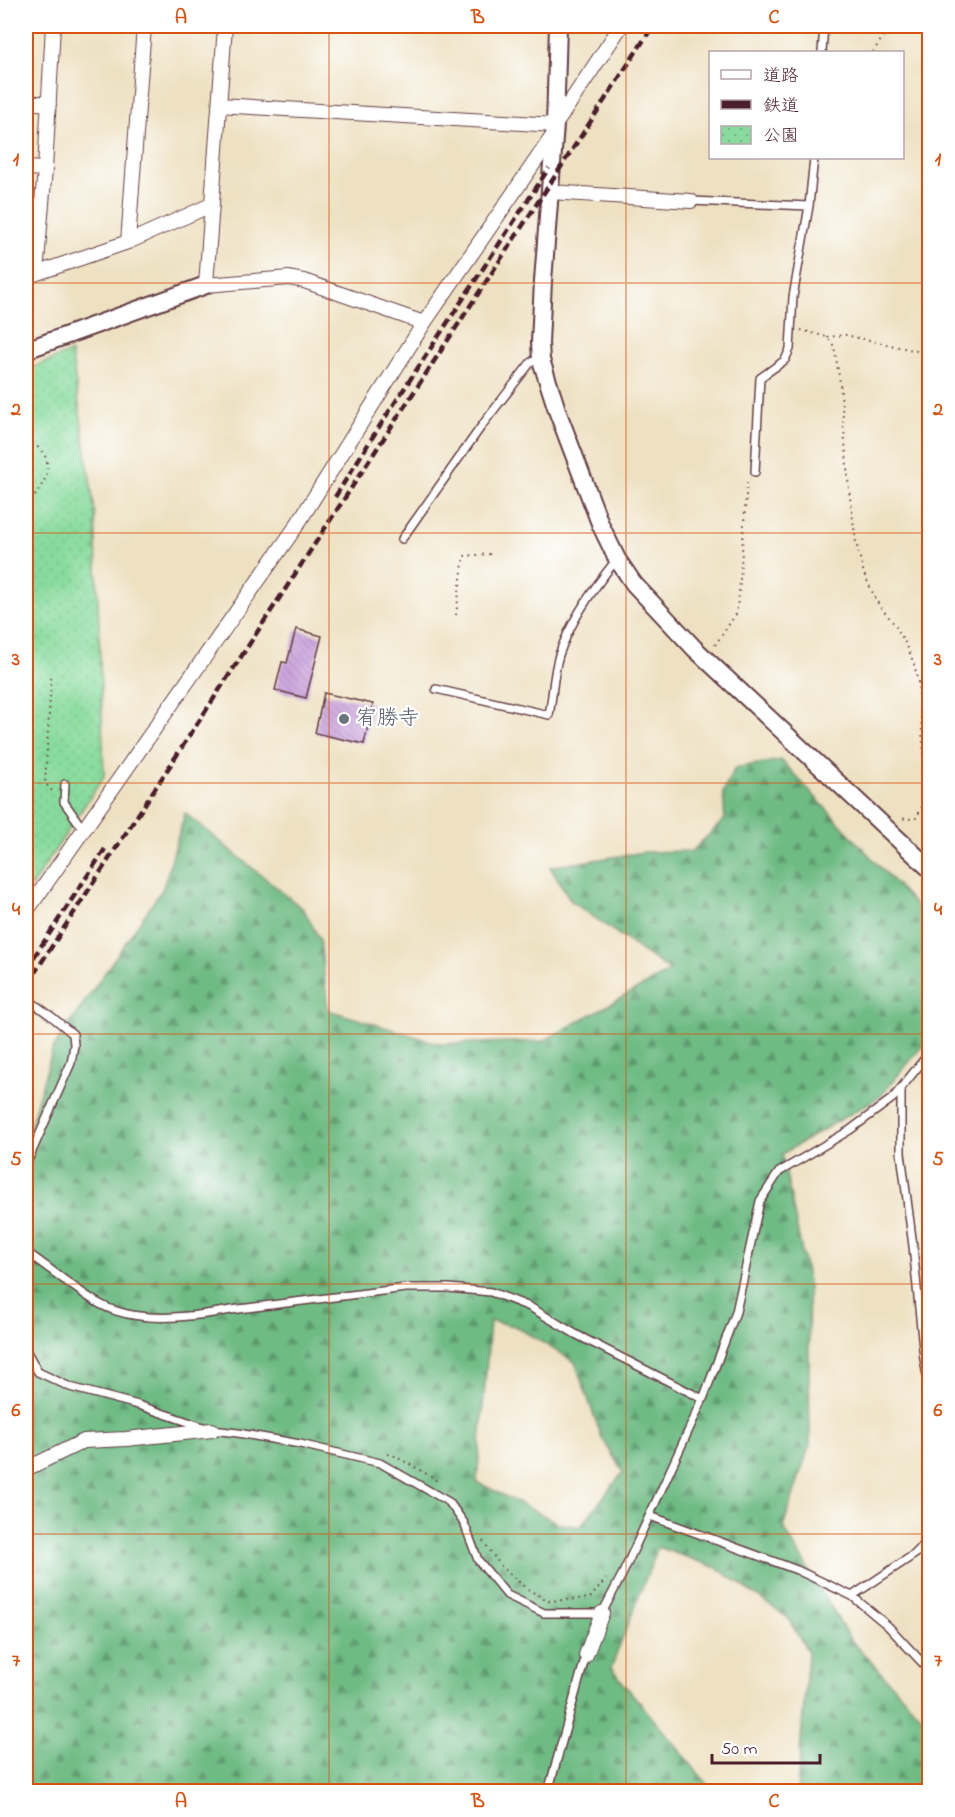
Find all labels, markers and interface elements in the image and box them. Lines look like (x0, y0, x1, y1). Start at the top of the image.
text: A (175, 4, 187, 33)
text: B (470, 4, 485, 33)
text: C (769, 4, 780, 33)
legend (709, 51, 904, 159)
text: 道路 (763, 64, 799, 90)
text: 鉄道 (763, 94, 799, 120)
text: 公園 (763, 124, 799, 150)
text: 1 (13, 146, 20, 175)
text: 1 (935, 146, 942, 175)
text: 2 (10, 396, 21, 425)
text: 2 (932, 396, 943, 425)
text: 3 (11, 646, 20, 675)
text: 3 (933, 646, 942, 675)
place label: 宥勝寺 (356, 704, 419, 734)
marker: 宥勝寺 (337, 712, 351, 726)
text: 4 (12, 896, 21, 925)
text: 4 (934, 896, 943, 925)
text: 5 (10, 1146, 22, 1175)
text: 5 (932, 1146, 944, 1175)
text: 6 (12, 1397, 21, 1426)
text: 6 (934, 1397, 943, 1426)
text: 7 (12, 1647, 21, 1676)
text: 7 (934, 1647, 943, 1676)
scale bar (712, 1727, 820, 1765)
text: 50 m (721, 1737, 758, 1763)
text: A (175, 1788, 187, 1817)
text: B (470, 1788, 485, 1817)
text: C (769, 1788, 780, 1817)

